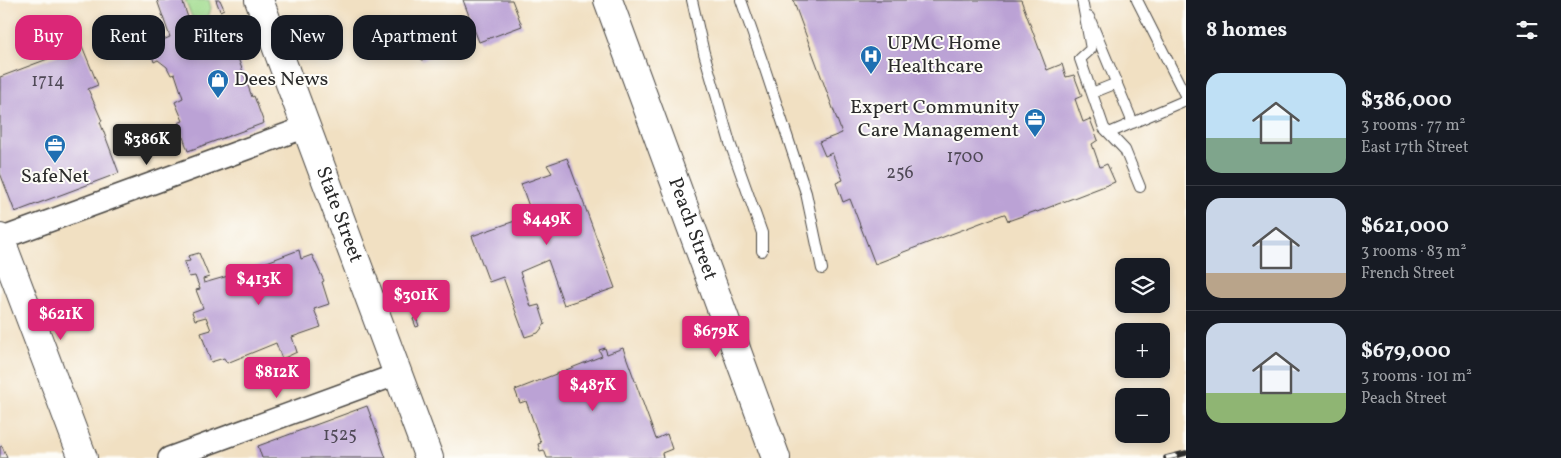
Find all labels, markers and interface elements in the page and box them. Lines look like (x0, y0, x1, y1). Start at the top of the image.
chip: Buy (15, 15, 82, 60)
chip: Rent (92, 15, 165, 60)
chip: Filters (175, 15, 261, 60)
chip: New (271, 15, 343, 60)
chip: Apartment (353, 15, 476, 60)
text: 8 homes (1206, 16, 1287, 45)
icon: filters (1513, 16, 1541, 44)
place label: UPMC Home Healthcare (887, 30, 1001, 81)
hospital icon: UPMC Home Healthcare (859, 44, 883, 75)
place label: Dees News (234, 66, 328, 94)
shop icon: Dees News (206, 68, 230, 99)
house number: 1714 (31, 69, 65, 94)
text: $386,000 (1361, 86, 1452, 115)
icon: home (1246, 93, 1306, 153)
place label: Expert Community Care Management (850, 94, 1019, 145)
office icon: Expert Community Care Management (1023, 107, 1047, 138)
text: 3 rooms · 77 m² (1361, 115, 1465, 137)
pin: $386K (112, 124, 182, 166)
text: $386K (124, 129, 170, 151)
office icon: SafeNet (43, 133, 67, 164)
text: East 17th Street (1361, 137, 1469, 159)
house number: 1700 (947, 145, 984, 170)
house number: 256 (886, 161, 914, 186)
place label: SafeNet (21, 163, 89, 191)
street label: State Street (308, 163, 369, 267)
street label: Peach Street (660, 174, 724, 284)
pin: $449K (512, 204, 582, 246)
text: $449K (523, 209, 571, 231)
text: $621,000 (1361, 212, 1449, 241)
icon: home (1246, 218, 1306, 278)
text: 3 rooms · 83 m² (1361, 241, 1466, 263)
map controls (1115, 258, 1170, 443)
button: layers (1115, 258, 1170, 313)
text: French Street (1361, 263, 1455, 285)
pin: $413K (224, 264, 294, 306)
text: $413K (237, 269, 281, 291)
pin: $301K (381, 280, 451, 322)
text: $301K (394, 285, 438, 307)
pin: $621K (26, 298, 96, 341)
text: $621K (39, 304, 83, 326)
pin: $679K (681, 316, 751, 358)
text: $679K (693, 321, 739, 343)
button: + (1115, 323, 1170, 378)
text: $679,000 (1361, 337, 1451, 366)
icon: home (1246, 343, 1306, 403)
pin: $812K (242, 356, 312, 399)
text: $812K (255, 362, 299, 384)
text: 3 rooms · 101 m² (1361, 366, 1472, 388)
pin: $487K (558, 370, 628, 412)
text: $487K (570, 375, 616, 397)
button: − (1115, 388, 1170, 443)
text: Peach Street (1361, 388, 1447, 410)
house number: 1525 (323, 423, 357, 448)

